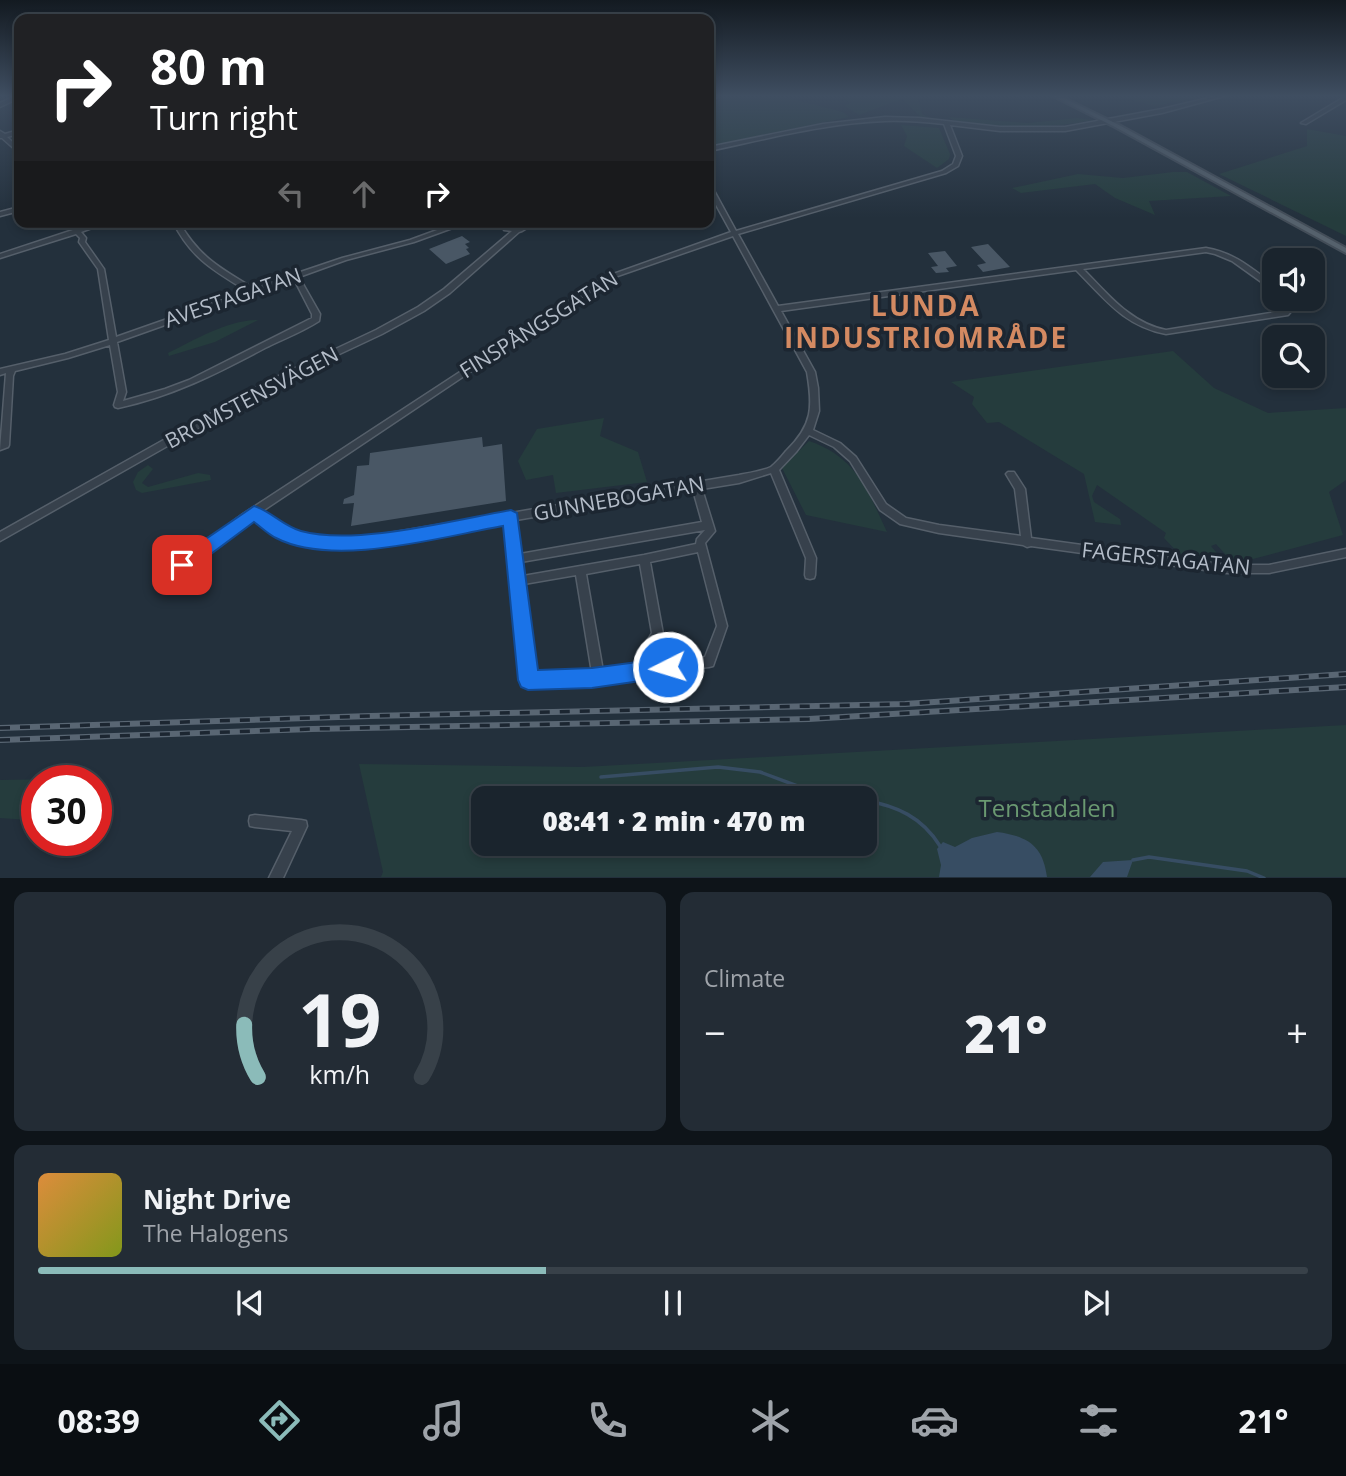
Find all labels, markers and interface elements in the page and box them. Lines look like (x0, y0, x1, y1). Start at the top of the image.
text: 80 m (150, 33, 267, 99)
icon: right (35, 42, 126, 133)
text: Turn right (150, 96, 298, 139)
icon: left (272, 175, 310, 213)
icon: ahead (345, 175, 383, 213)
icon: right (418, 175, 456, 213)
map controls (1262, 248, 1325, 388)
button: sound (1262, 248, 1325, 311)
street label: AVESTAGATAN (160, 261, 305, 334)
street label: FINSPÅNGSGATAN (454, 264, 623, 384)
district label: LUNDA INDUSTRIOMRÅDE (784, 286, 1068, 356)
button: search (1262, 325, 1325, 388)
street label: BROMSTENSVÄGEN (160, 340, 343, 455)
street label: GUNNEBOGATAN (531, 469, 706, 527)
pin (152, 535, 212, 595)
street label: FAGERSTAGATAN (1080, 535, 1252, 581)
icon: arrive (163, 546, 201, 584)
position arrow (631, 630, 705, 704)
speed limit sign: 30 (21, 765, 112, 856)
park label: Tenstadalen (978, 791, 1116, 824)
text: 08:41 · 2 min · 470 m (543, 803, 805, 839)
text: Climate (704, 962, 785, 994)
text: 19 (298, 970, 382, 1069)
text: 21° (965, 997, 1047, 1068)
text: − (704, 1006, 726, 1058)
text: + (1286, 1006, 1308, 1058)
text: km/h (310, 1057, 370, 1091)
text: Night Drive (143, 1181, 291, 1217)
text: The Halogens (143, 1217, 289, 1249)
icon: previous (231, 1284, 269, 1322)
icon: pause (654, 1284, 692, 1322)
icon: next (1077, 1284, 1115, 1322)
icon: directions (255, 1396, 304, 1445)
icon: music (419, 1396, 468, 1445)
icon: phone (583, 1396, 632, 1445)
icon: climate (746, 1396, 795, 1445)
icon: car (910, 1396, 959, 1445)
icon: filters (1074, 1396, 1123, 1445)
text: 08:39 (57, 1399, 140, 1442)
text: 21° (1238, 1399, 1289, 1442)

